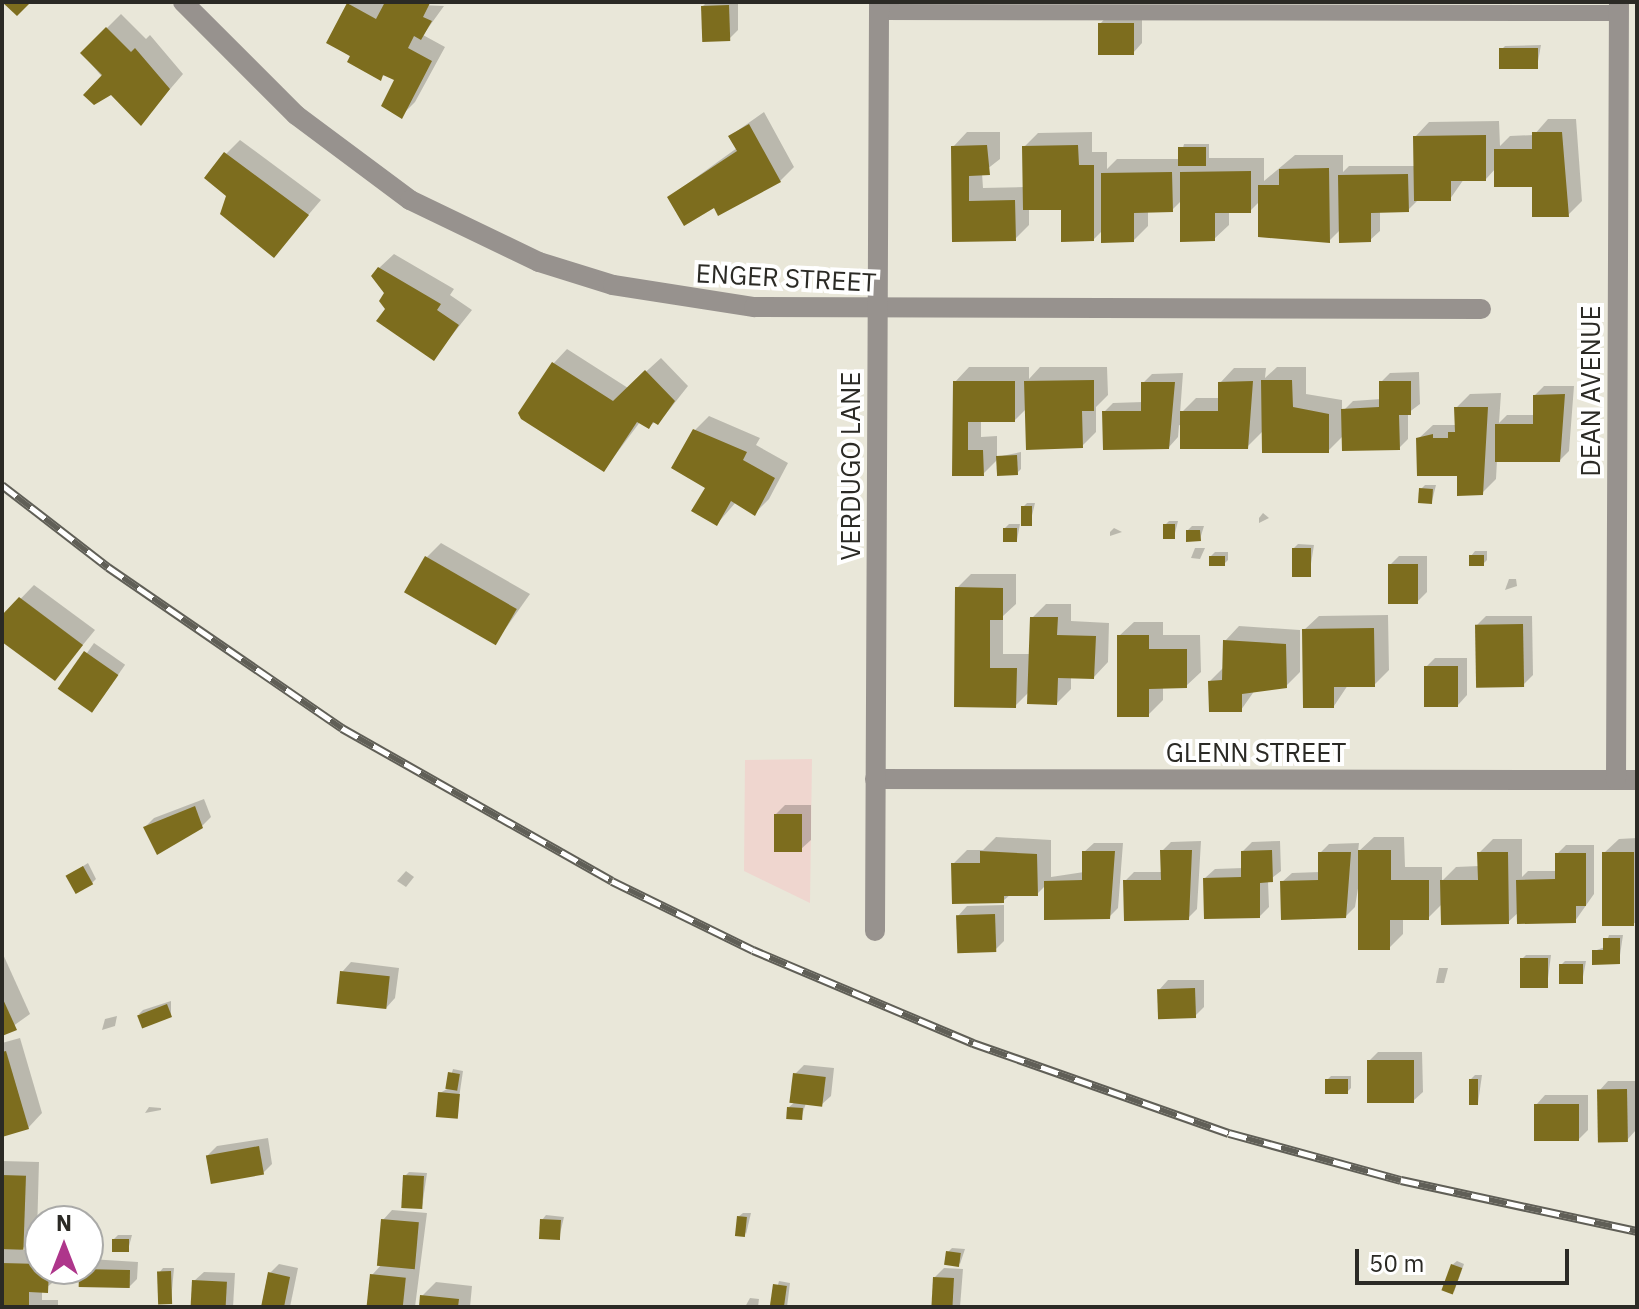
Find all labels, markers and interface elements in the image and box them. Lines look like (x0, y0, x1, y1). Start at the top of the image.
street label: ENGER STREET (695, 258, 877, 298)
street label: DEAN AVENUE (1575, 305, 1607, 477)
street label: VERDUGO LANE (835, 371, 867, 561)
street label: GLENN STREET (1166, 737, 1346, 769)
north arrow (24, 1205, 104, 1285)
text: N (56, 1208, 72, 1237)
scale bar (1359, 1233, 1573, 1283)
text: 50 m (1369, 1247, 1424, 1279)

